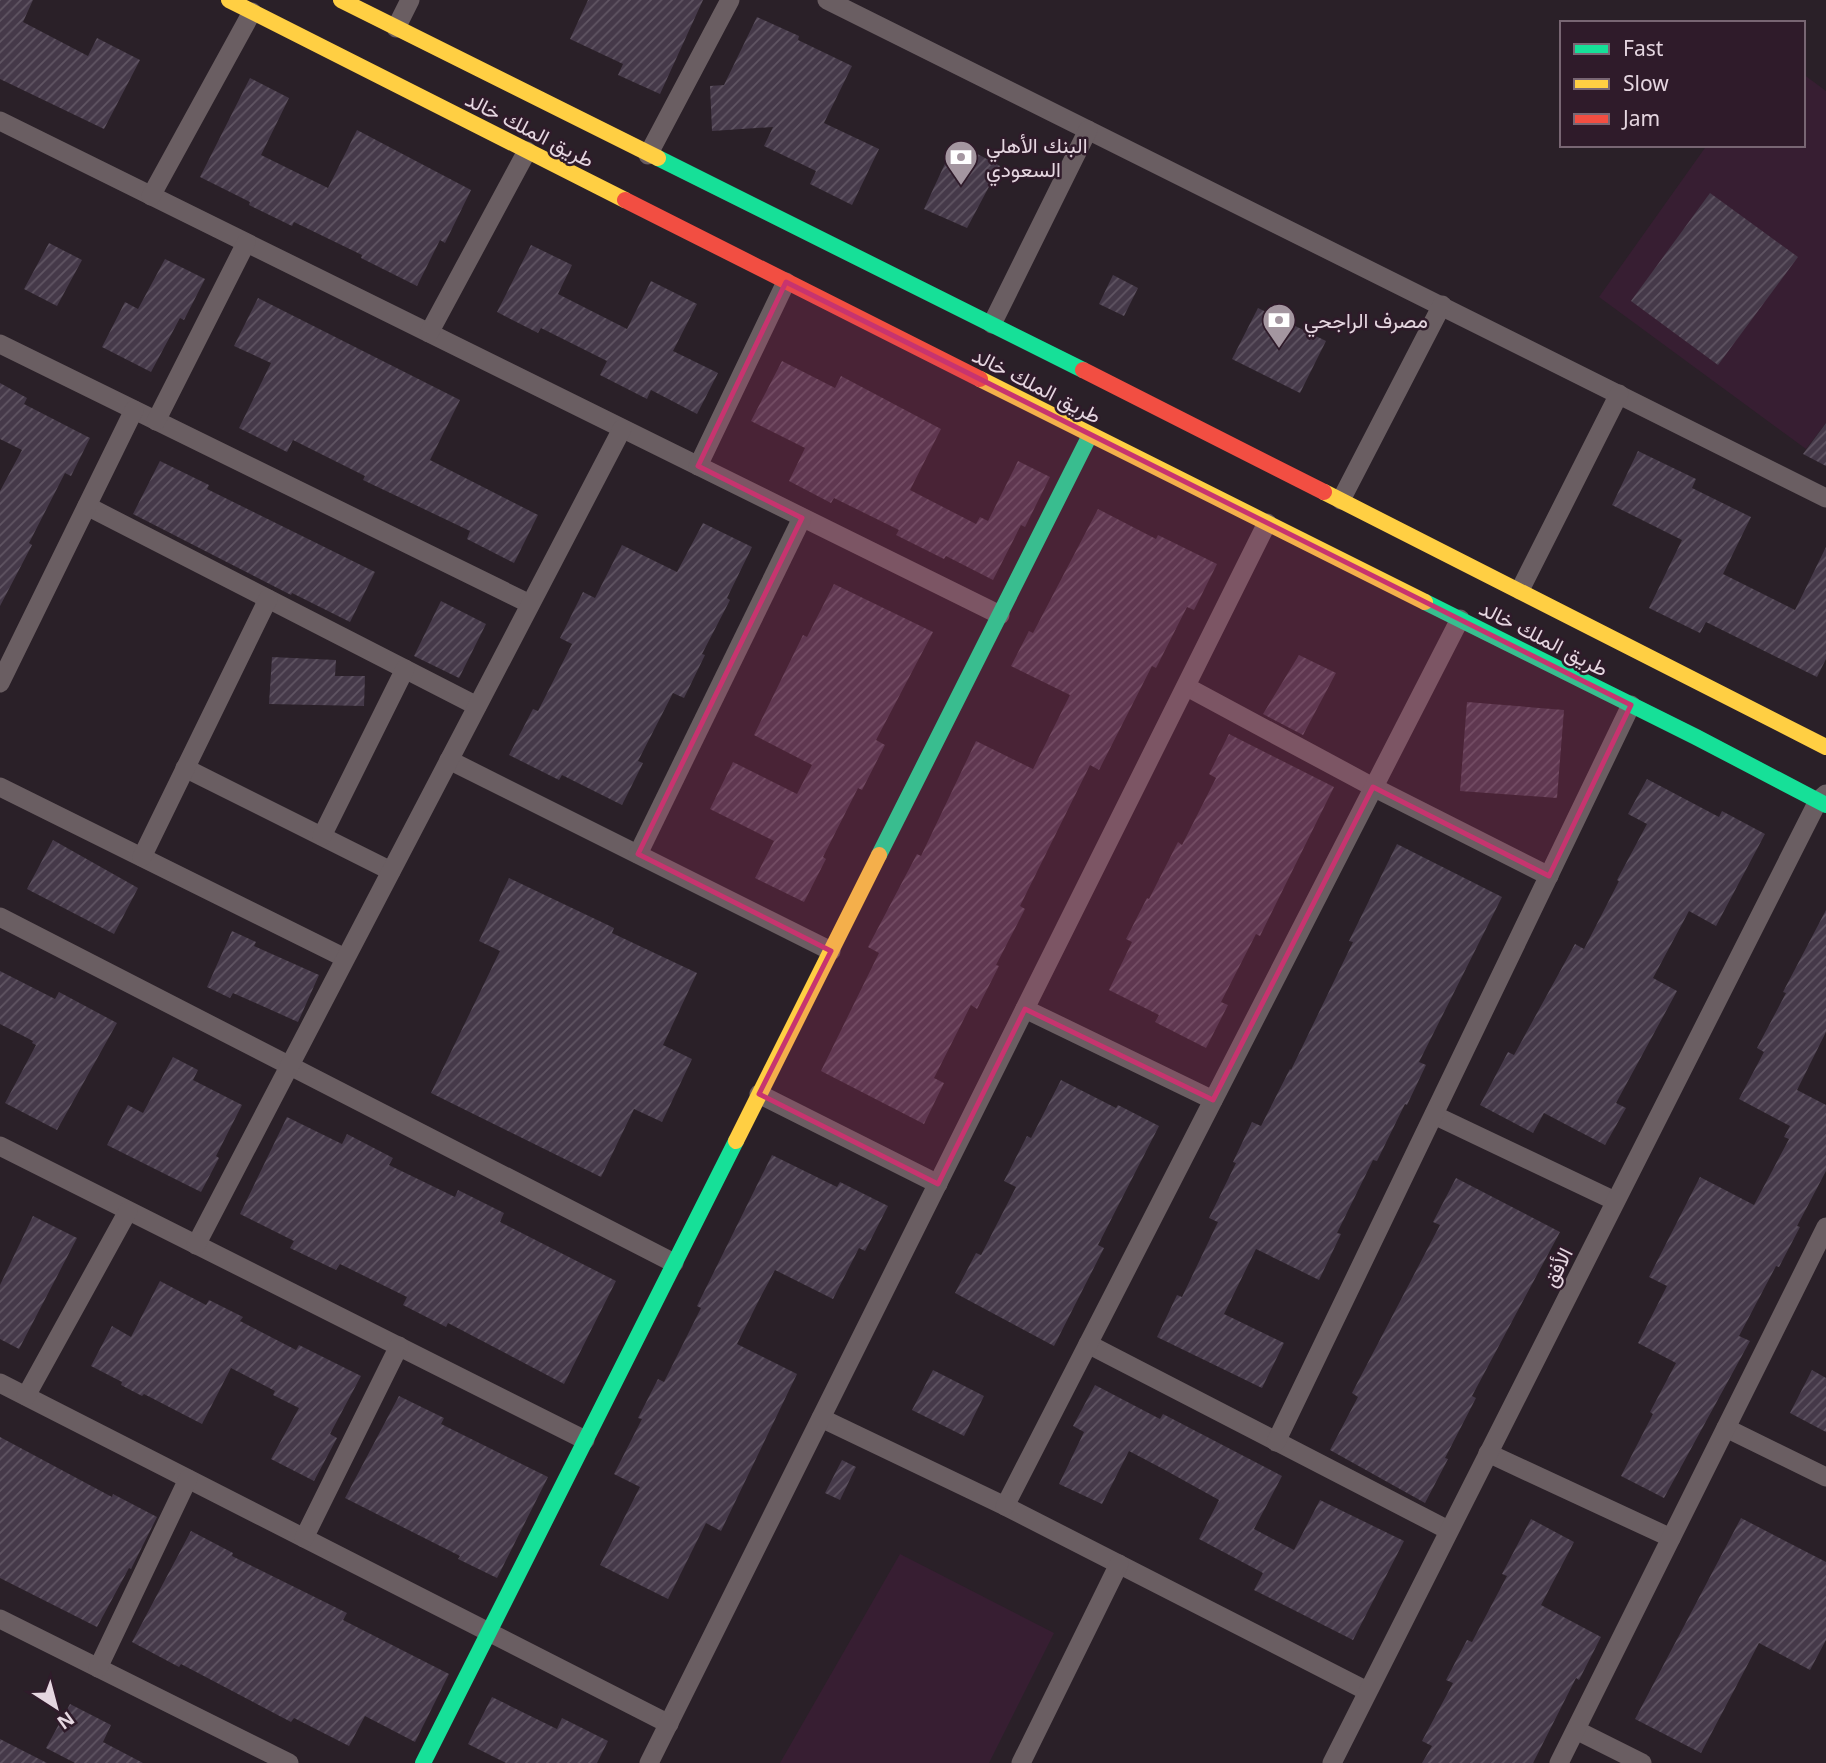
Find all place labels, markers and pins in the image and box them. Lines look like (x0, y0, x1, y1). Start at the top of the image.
place label: البنك الأهلي السعودي (986, 131, 1088, 187)
bank icon: البنك الأهلي السعودي (942, 138, 980, 187)
bank icon: مصرف الراجحي (1260, 301, 1298, 350)
place label: مصرف الراجحي (1304, 306, 1428, 338)

